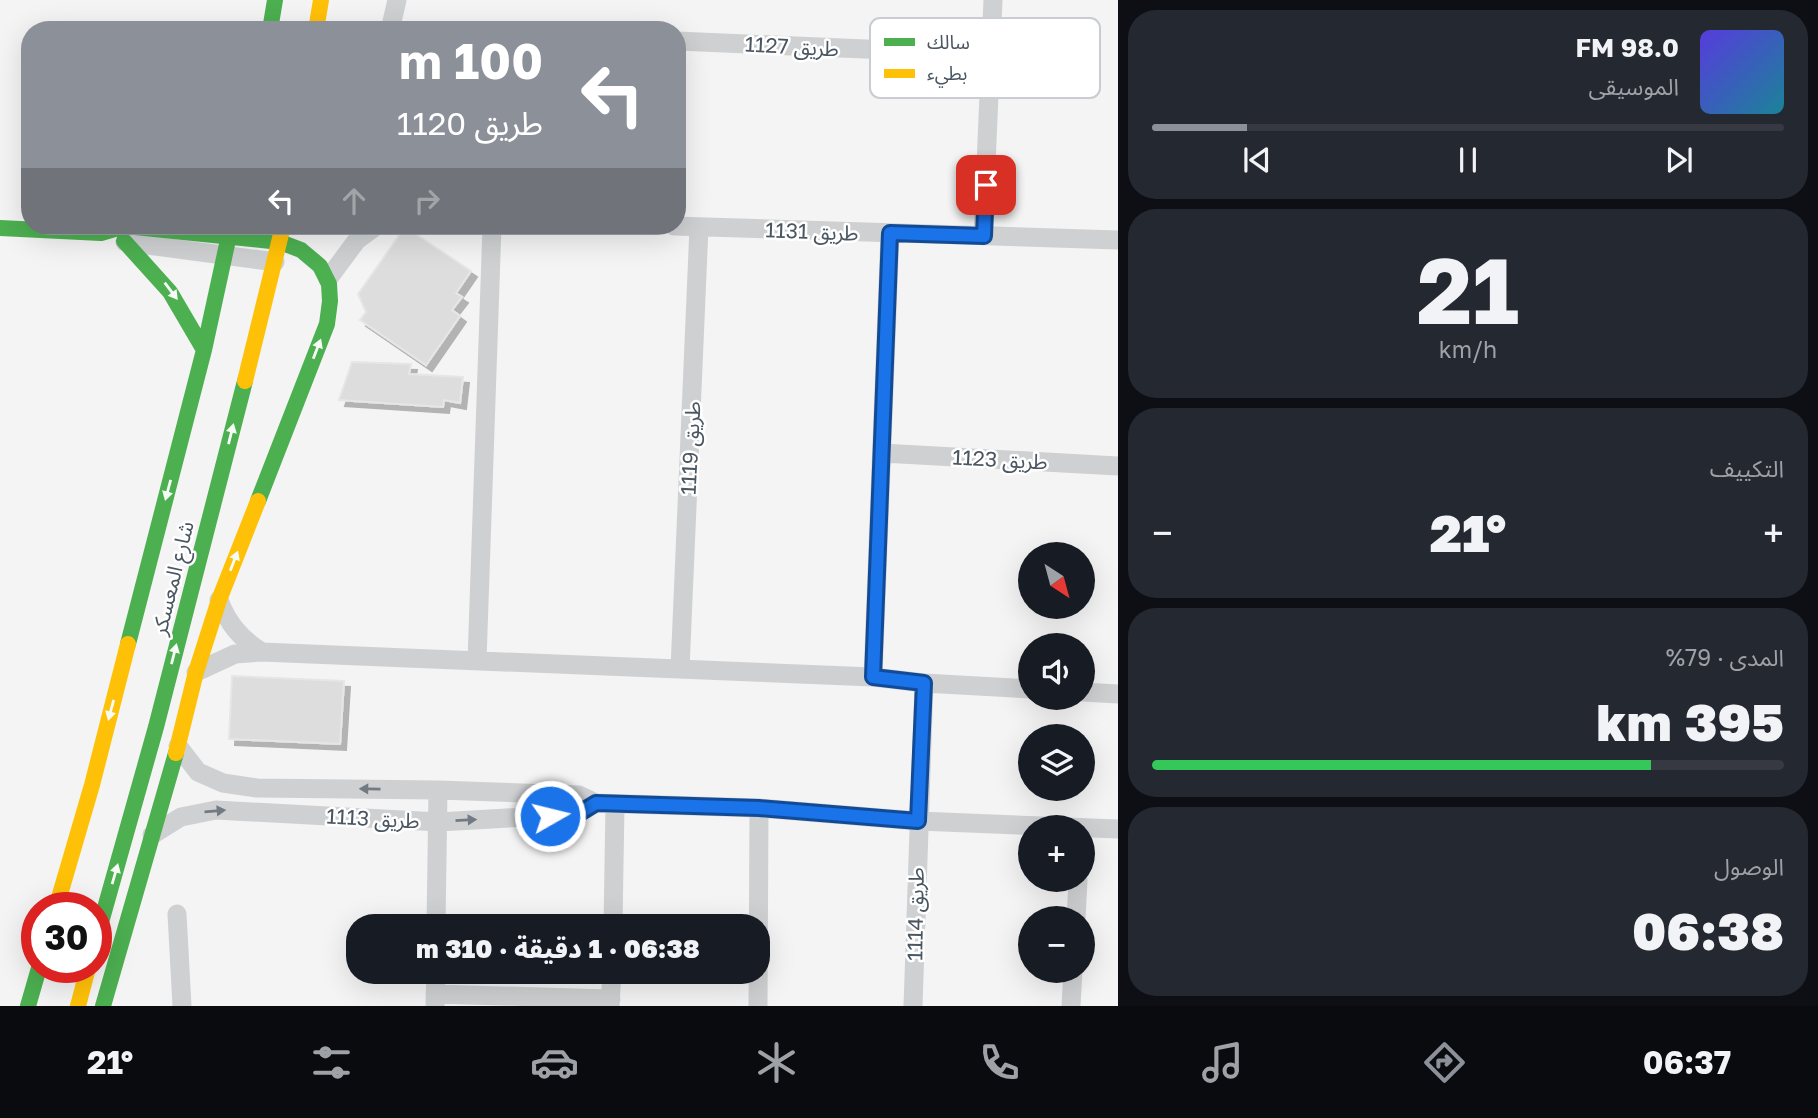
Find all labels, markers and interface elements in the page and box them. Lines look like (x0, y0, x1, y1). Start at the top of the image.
legend (870, 18, 1100, 98)
text: سالك (927, 30, 970, 53)
text: 100 m (399, 31, 543, 90)
street label: طريق 1127 (744, 31, 840, 62)
text: 98.0 FM (1576, 32, 1679, 63)
icon: left (567, 49, 658, 140)
text: بطيء (927, 61, 967, 88)
text: الموسيقى (1588, 72, 1679, 100)
text: طريق 1120 (397, 104, 543, 142)
icon: previous (1238, 141, 1276, 179)
icon: pause (1449, 141, 1487, 179)
icon: next (1660, 141, 1698, 179)
pin (956, 155, 1016, 215)
icon: arrive (967, 166, 1005, 204)
icon: left (262, 182, 300, 220)
icon: ahead (335, 182, 373, 220)
icon: right (408, 182, 446, 220)
street label: طريق 1131 (765, 216, 859, 247)
text: 21 (1417, 235, 1519, 344)
one-way arrow (163, 282, 177, 300)
text: km/h (1439, 335, 1497, 363)
one-way arrow (312, 338, 323, 359)
street label: طريق 1119 (675, 401, 706, 496)
one-way arrow (226, 423, 237, 445)
street label: طريق 1123 (952, 444, 1048, 475)
text: التكييف (1710, 454, 1784, 482)
one-way arrow (162, 479, 173, 501)
text: 21° (1430, 501, 1506, 563)
text: − (1152, 510, 1173, 555)
text: + (1763, 510, 1784, 555)
street label: شارع المعسكر (145, 518, 202, 639)
north arrow (1018, 542, 1096, 620)
map controls (1018, 542, 1095, 983)
one-way arrow (229, 550, 240, 571)
button: sound (1018, 633, 1095, 710)
one-way arrow (169, 643, 180, 665)
text: المدى · 79% (1666, 643, 1784, 671)
text: 395 km (1596, 690, 1784, 752)
one-way arrow (105, 699, 116, 721)
button: layers (1018, 724, 1095, 801)
position arrow (513, 779, 587, 853)
one-way arrow (359, 783, 381, 795)
street label: طريق 1113 (326, 803, 420, 834)
one-way arrow (204, 806, 226, 817)
one-way arrow (455, 815, 477, 826)
button: + (1018, 815, 1095, 892)
text: الوصول (1714, 852, 1784, 880)
one-way arrow (110, 863, 120, 884)
street label: طريق 1114 (901, 867, 930, 961)
speed limit sign: 30 (21, 892, 112, 983)
text: 06:38 (1632, 899, 1784, 961)
button: − (1018, 906, 1095, 983)
text: 06:38 · 1 دقيقة · 310 m (416, 933, 700, 964)
icon: filters (307, 1038, 356, 1087)
icon: car (530, 1038, 579, 1087)
icon: climate (752, 1038, 801, 1087)
icon: phone (975, 1038, 1024, 1087)
icon: music (1198, 1038, 1247, 1087)
icon: directions (1420, 1038, 1469, 1087)
text: 21° (87, 1043, 133, 1081)
text: 06:37 (1643, 1043, 1731, 1081)

